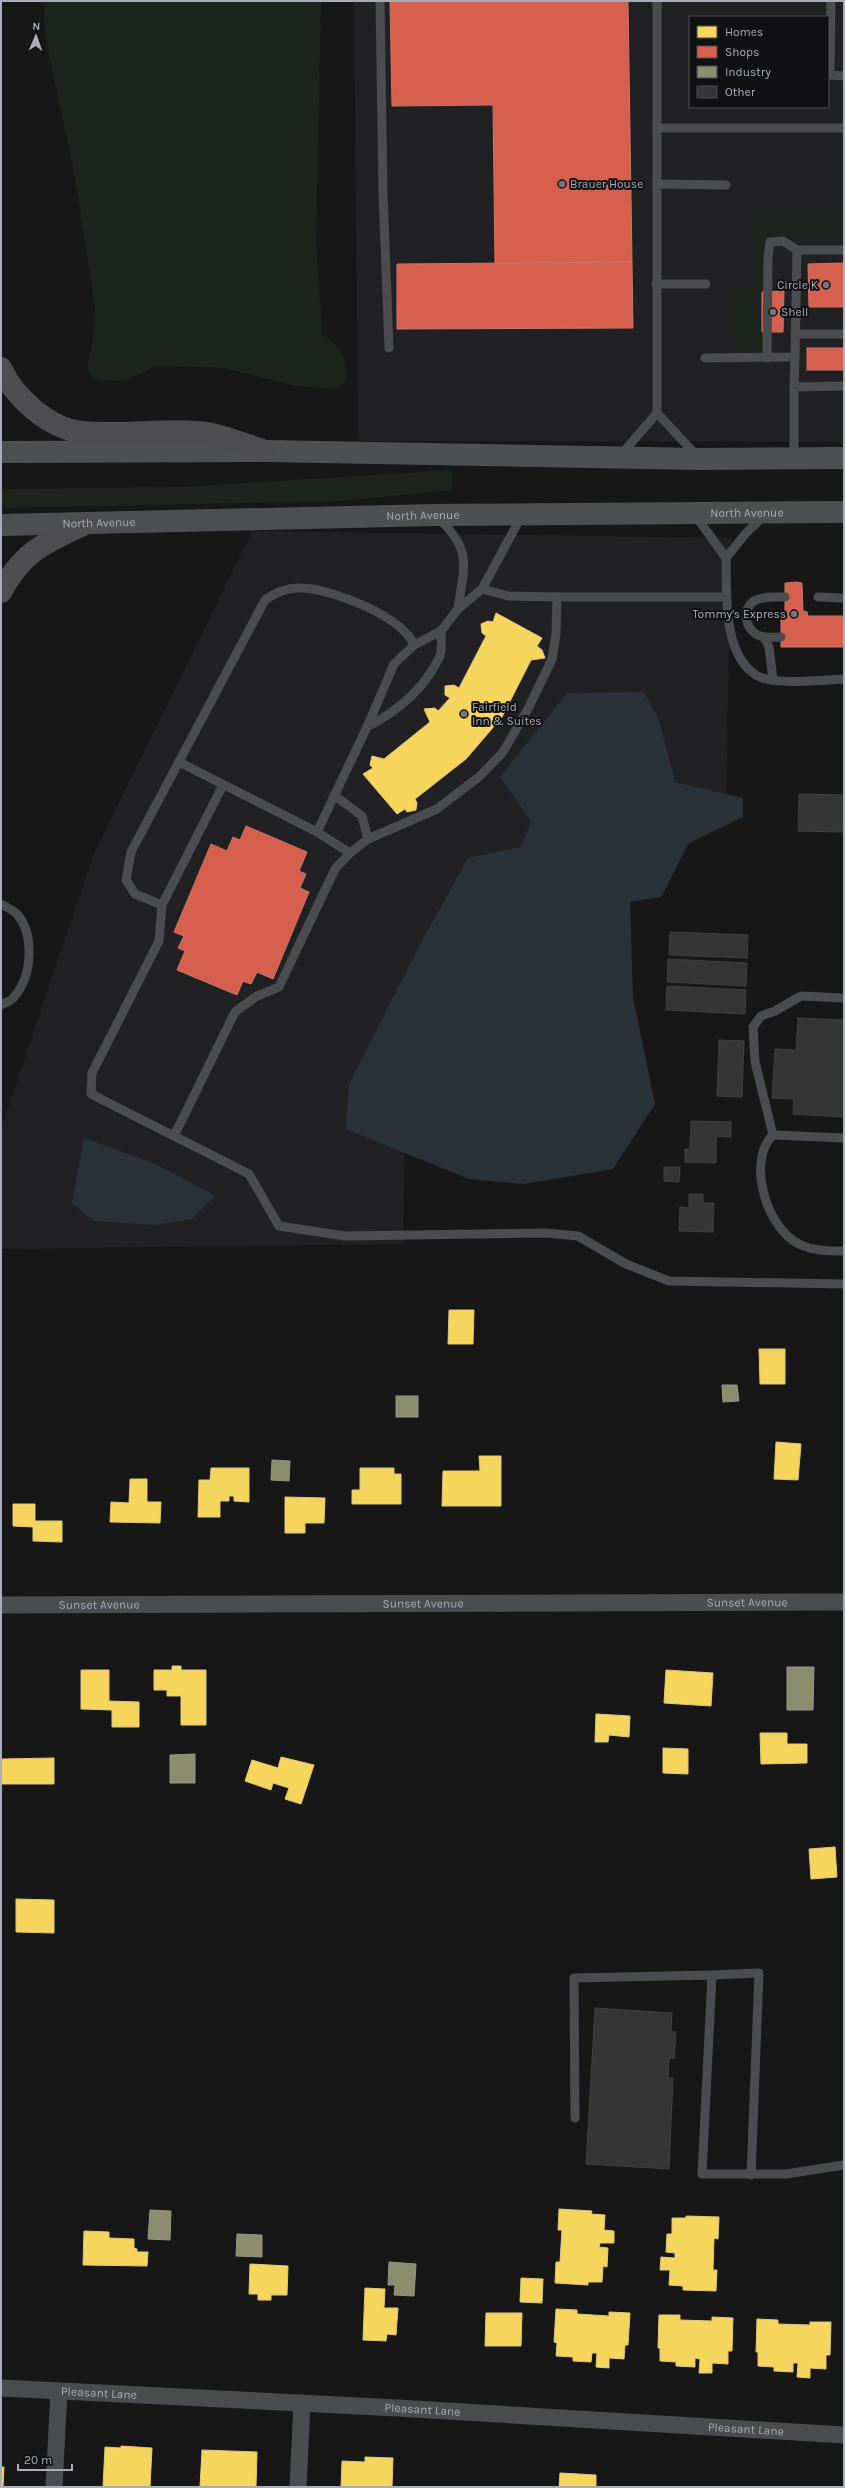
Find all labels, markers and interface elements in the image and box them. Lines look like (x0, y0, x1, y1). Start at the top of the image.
north arrow (16, 16, 56, 56)
legend (689, 16, 829, 108)
text: N (32, 20, 41, 33)
text: Homes (725, 25, 763, 39)
text: Shops (725, 45, 759, 59)
text: Industry (725, 65, 771, 79)
text: Other (725, 85, 756, 99)
place label: Brauer House (570, 177, 643, 191)
marker: Brauer House (557, 179, 567, 189)
place label: Circle K (777, 278, 819, 292)
marker: Circle K (821, 280, 831, 290)
place label: Shell (781, 305, 808, 319)
marker: Shell (768, 307, 778, 317)
street label: North Avenue (710, 505, 784, 520)
street label: North Avenue (386, 508, 460, 523)
street label: North Avenue (62, 515, 136, 531)
place label: Tommy's Express (693, 607, 786, 621)
marker: Tommy's Express (789, 609, 799, 619)
place label: Fairfield Inn & Suites (472, 700, 542, 728)
marker: Fairfield Inn & Suites (459, 709, 469, 719)
street label: Sunset Avenue (706, 1595, 788, 1609)
street label: Sunset Avenue (382, 1596, 464, 1611)
street label: Sunset Avenue (58, 1598, 140, 1612)
street label: Pleasant Lane (61, 2384, 137, 2402)
street label: Pleasant Lane (384, 2400, 461, 2419)
street label: Pleasant Lane (707, 2420, 784, 2438)
scale bar (18, 2446, 72, 2472)
text: 20 m (24, 2453, 52, 2467)

